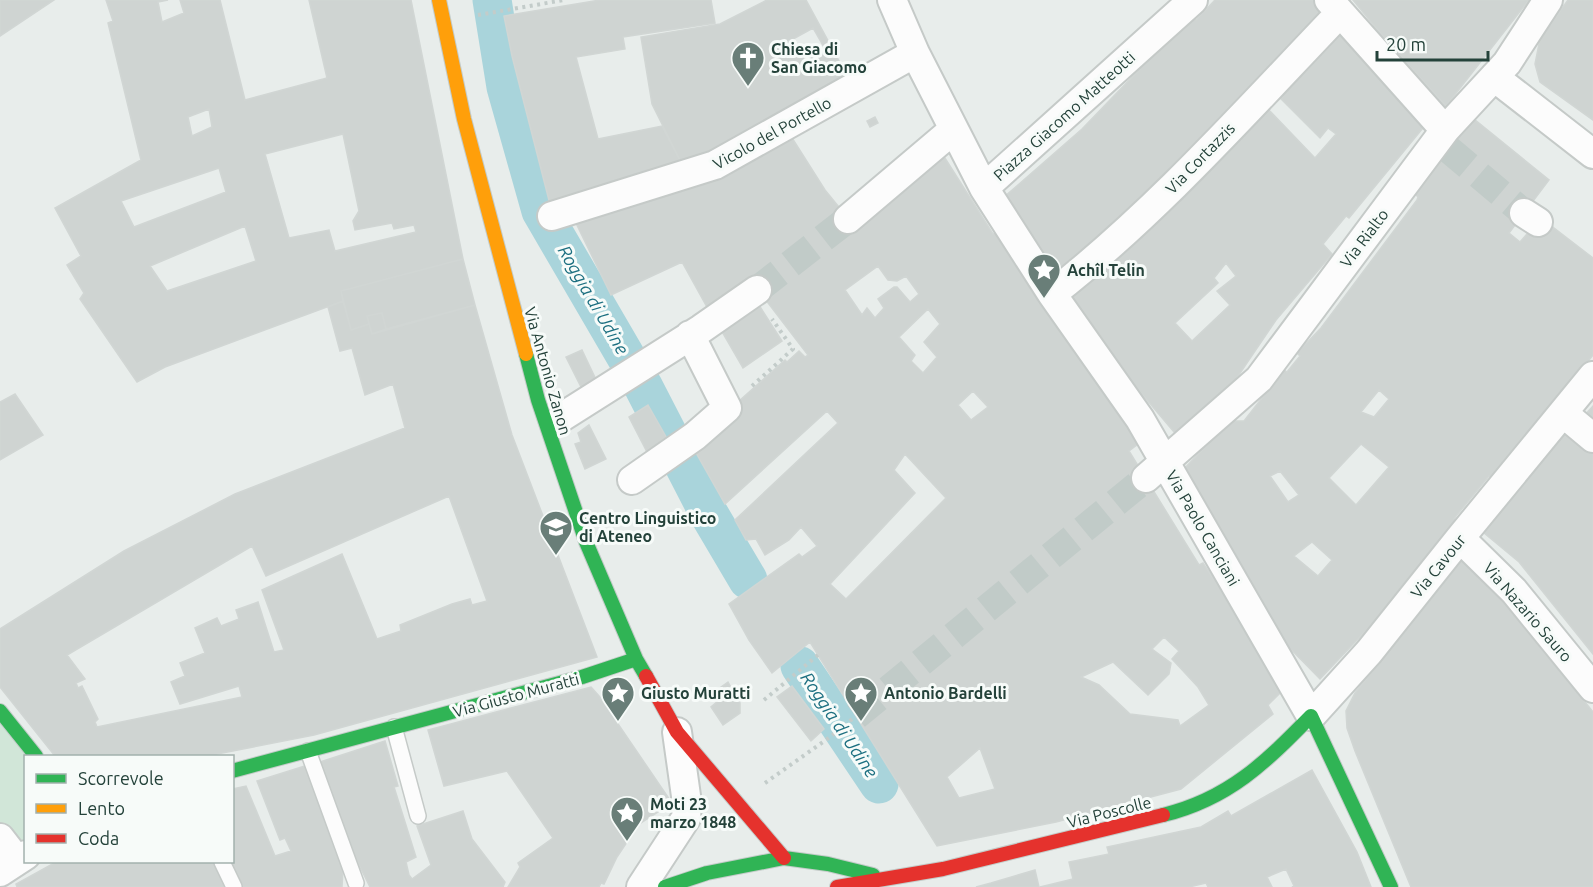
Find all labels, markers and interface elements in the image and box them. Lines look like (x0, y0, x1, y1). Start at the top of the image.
scale bar (1377, 24, 1488, 62)
text: 20 m (1386, 34, 1426, 54)
church icon: Chiesa di San Giacomo (730, 40, 766, 87)
place label: Chiesa di San Giacomo (771, 40, 867, 76)
street label: Piazza Giacomo Matteotti (990, 48, 1138, 184)
street label: Vicolo del Portello (710, 93, 834, 173)
street label: Via Cortazzis (1162, 119, 1238, 197)
street label: Via Rialto (1336, 205, 1392, 271)
water label: Roggia di Udine (555, 241, 633, 358)
place icon: Achîl Telin (1026, 252, 1062, 299)
place label: Achîl Telin (1067, 261, 1145, 279)
street label: Via Antonio Zanon (521, 305, 575, 437)
street label: Via Paolo Canciani (1163, 467, 1243, 589)
school or university icon: Centro Linguistico di Ateneo (538, 509, 574, 556)
place label: Centro Linguistico di Ateneo (579, 509, 716, 545)
street label: Via Cavour (1407, 530, 1469, 602)
street label: Via Nazario Sauro (1480, 559, 1576, 665)
water label: Roggia di Udine (797, 668, 882, 781)
street label: Via Giusto Muratti (451, 669, 581, 721)
place icon: Giusto Muratti (600, 675, 636, 722)
place icon: Antonio Bardelli (843, 675, 879, 722)
place label: Giusto Muratti (641, 684, 750, 702)
place label: Antonio Bardelli (884, 684, 1007, 702)
legend (24, 755, 234, 863)
text: Scorrevole (78, 768, 164, 788)
street label: Via Poscolle (1065, 793, 1153, 831)
place icon: Moti 23 marzo 1848 (609, 795, 645, 842)
place label: Moti 23 marzo 1848 (650, 795, 736, 831)
text: Lento (78, 798, 125, 818)
text: Coda (78, 828, 119, 848)

